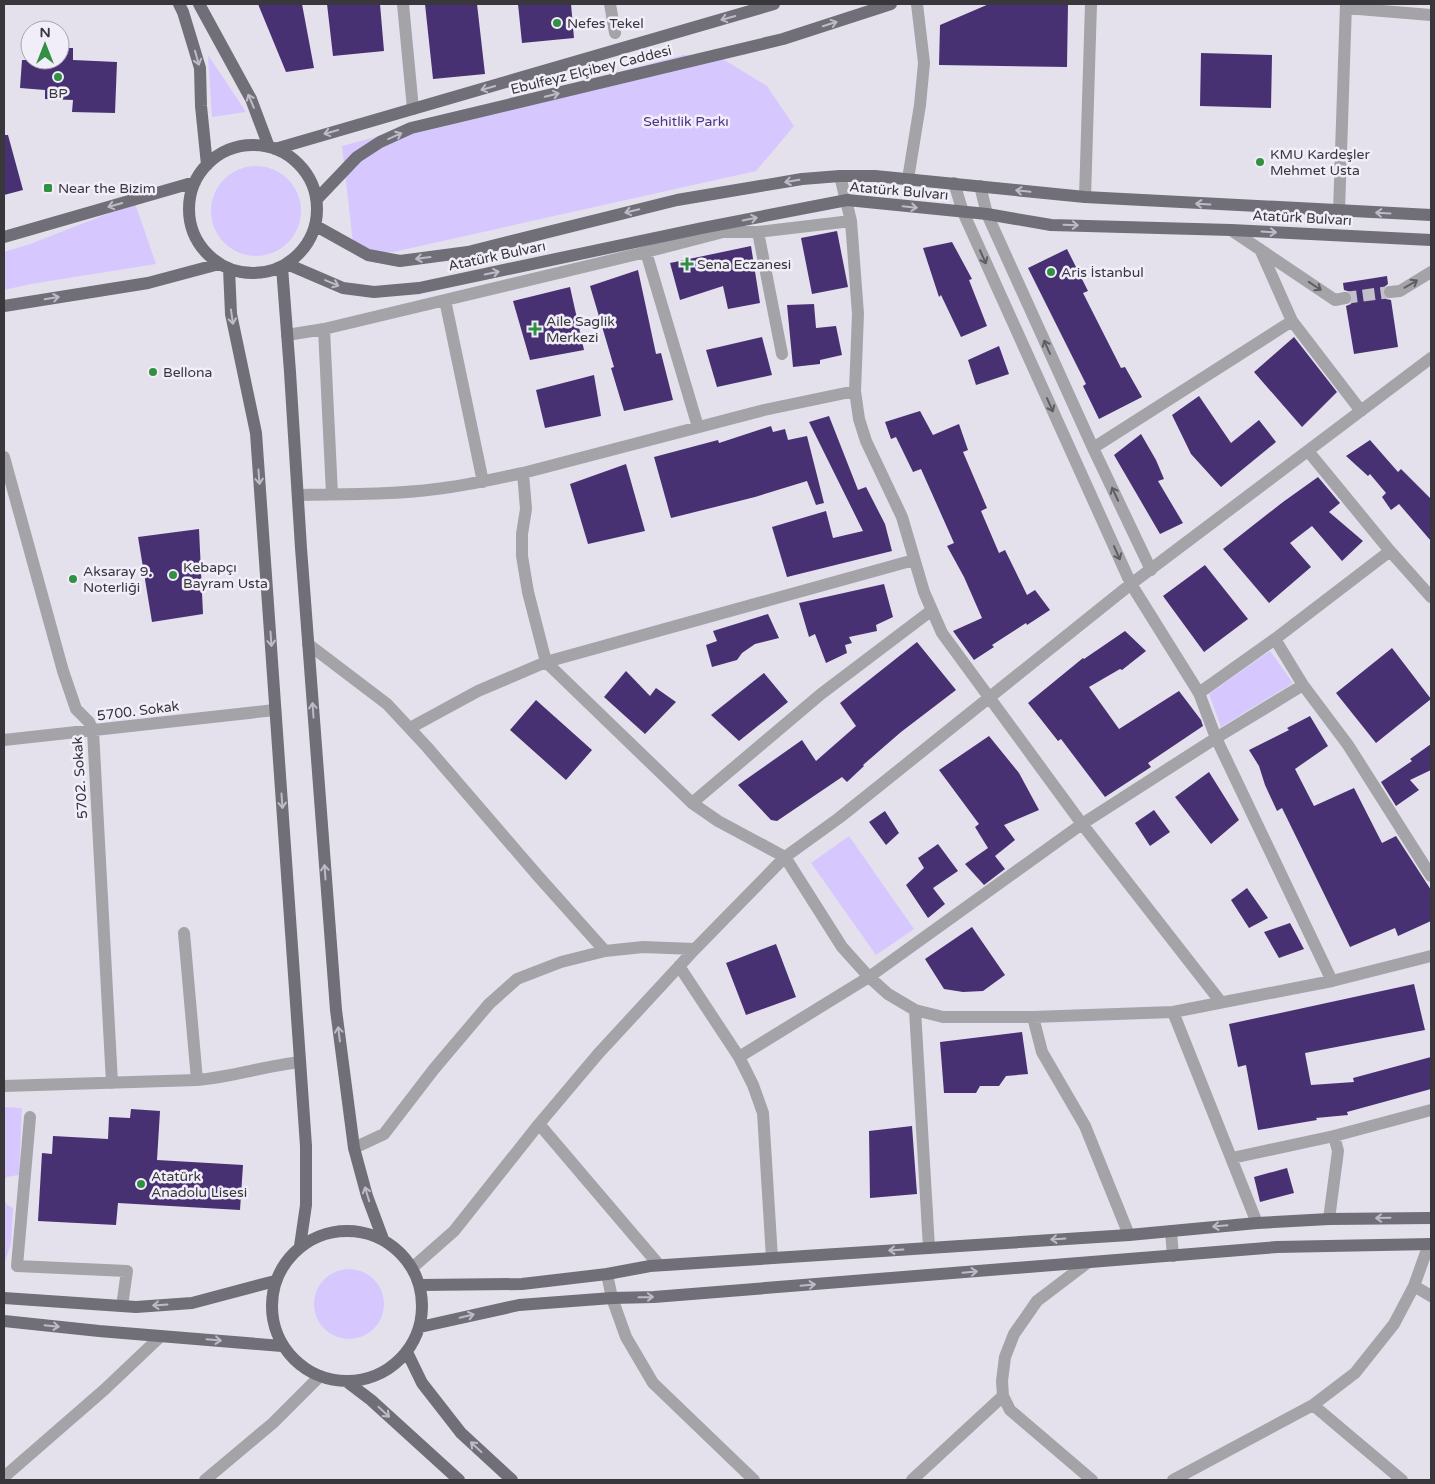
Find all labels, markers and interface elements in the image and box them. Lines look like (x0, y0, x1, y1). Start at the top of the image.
one-way arrow (720, 14, 736, 24)
place label: Nefes Tekel (567, 15, 644, 32)
marker: Nefes Tekel (551, 17, 563, 29)
one-way arrow (821, 19, 837, 28)
north arrow (20, 20, 70, 70)
text: N (39, 24, 51, 41)
street label: Ebulfeyz Elçibey Caddesi (509, 42, 673, 98)
one-way arrow (192, 50, 202, 66)
marker: BP (52, 71, 64, 83)
one-way arrow (480, 83, 496, 93)
place label: BP (48, 85, 68, 102)
one-way arrow (543, 89, 559, 99)
one-way arrow (246, 94, 256, 109)
park label: Sehitlik Parkı (643, 113, 729, 130)
one-way arrow (324, 128, 340, 138)
one-way arrow (387, 130, 402, 140)
place label: KMU Kardeşler Mehmet Usta (1270, 146, 1370, 179)
marker: KMU Kardeşler Mehmet Usta (1254, 156, 1266, 168)
one-way arrow (784, 176, 800, 186)
street label: Atatürk Bulvarı (849, 178, 949, 204)
place label: Near the Bizim (58, 180, 156, 197)
marker: Near the Bizim (42, 182, 54, 194)
one-way arrow (1016, 186, 1032, 196)
one-way arrow (1195, 199, 1211, 208)
one-way arrow (107, 201, 123, 211)
one-way arrow (902, 202, 918, 212)
one-way arrow (625, 207, 641, 216)
street label: Atatürk Bulvarı (1252, 207, 1352, 229)
one-way arrow (1375, 208, 1391, 217)
one-way arrow (741, 214, 757, 223)
one-way arrow (1063, 220, 1079, 230)
one-way arrow (1261, 227, 1277, 236)
street label: Atatürk Bulvarı (447, 237, 547, 275)
one-way arrow (979, 249, 989, 264)
one-way arrow (415, 253, 431, 263)
place label: Sena Eczanesi (697, 256, 791, 273)
marker: Sena Eczanesi (681, 258, 693, 270)
place label: Aris İstanbul (1061, 264, 1144, 281)
marker: Aris İstanbul (1045, 266, 1057, 278)
one-way arrow (483, 268, 499, 277)
one-way arrow (324, 279, 339, 289)
one-way arrow (1404, 279, 1418, 289)
one-way arrow (1308, 282, 1322, 292)
one-way arrow (44, 293, 60, 303)
one-way arrow (227, 309, 237, 325)
place label: Aile Saglik Merkezi (546, 313, 615, 346)
marker: Aile Saglik Merkezi (528, 322, 542, 336)
one-way arrow (1042, 340, 1051, 355)
place label: Bellona (163, 364, 212, 381)
marker: Bellona (147, 366, 159, 378)
one-way arrow (1046, 397, 1055, 412)
one-way arrow (255, 469, 264, 485)
one-way arrow (1110, 487, 1119, 502)
one-way arrow (1113, 545, 1122, 560)
place label: Kebapçı Bayram Usta (183, 559, 268, 592)
place label: Aksaray 9. Noterliği (83, 563, 152, 596)
marker: Kebapçı Bayram Usta (167, 569, 179, 581)
marker: Aksaray 9. Noterliği (67, 573, 79, 585)
one-way arrow (266, 631, 275, 647)
street label: 5700. Sokak (96, 697, 180, 724)
one-way arrow (308, 702, 318, 718)
street label: 5702. Sokak (69, 736, 91, 820)
one-way arrow (277, 793, 286, 809)
one-way arrow (321, 864, 330, 880)
one-way arrow (334, 1026, 344, 1042)
place label: Atatürk Anadolu Lisesi (151, 1168, 247, 1201)
marker: Atatürk Anadolu Lisesi (135, 1178, 147, 1190)
one-way arrow (362, 1186, 371, 1202)
one-way arrow (1375, 1213, 1391, 1223)
one-way arrow (1213, 1221, 1229, 1231)
one-way arrow (1051, 1235, 1067, 1244)
one-way arrow (888, 1246, 904, 1255)
one-way arrow (961, 1267, 977, 1277)
one-way arrow (799, 1280, 815, 1290)
one-way arrow (637, 1293, 653, 1302)
one-way arrow (152, 1301, 168, 1310)
one-way arrow (459, 1311, 475, 1320)
one-way arrow (44, 1321, 60, 1331)
one-way arrow (206, 1335, 222, 1345)
one-way arrow (378, 1406, 391, 1418)
one-way arrow (470, 1441, 483, 1453)

